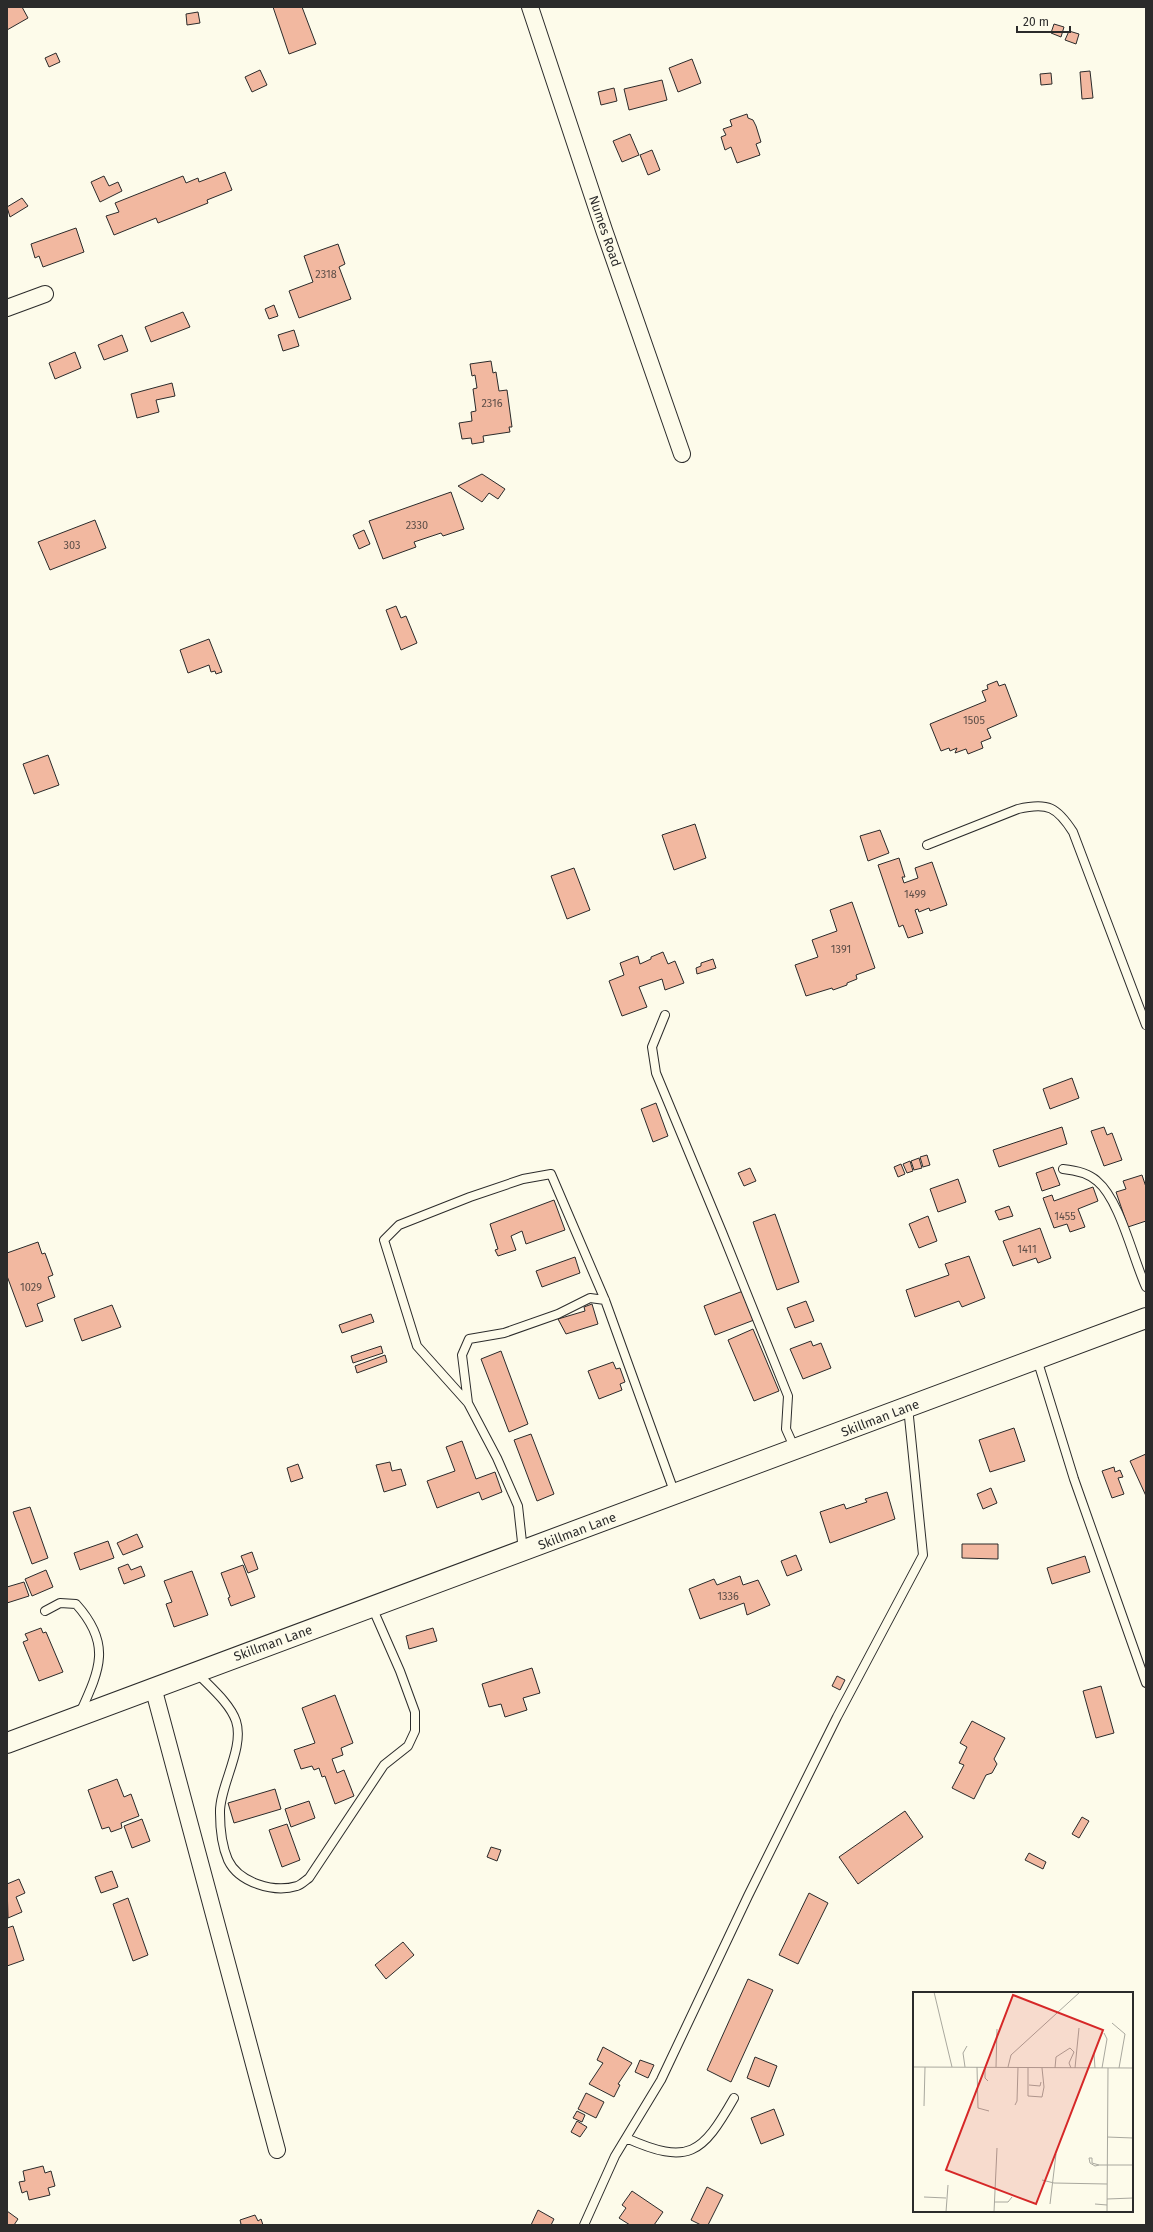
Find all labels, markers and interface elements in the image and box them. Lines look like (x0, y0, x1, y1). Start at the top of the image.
scale bar (1017, 8, 1070, 34)
text: 20 m (1023, 15, 1049, 29)
street label: Numes Road (586, 193, 624, 269)
house number: 2318 (315, 268, 337, 281)
house number: 2316 (481, 397, 503, 410)
house number: 2330 (406, 519, 428, 532)
house number: 303 (63, 539, 81, 552)
house number: 1505 (963, 714, 985, 727)
house number: 1499 (904, 888, 926, 901)
house number: 1391 (831, 943, 851, 956)
house number: 1455 (1054, 1210, 1076, 1223)
house number: 1411 (1017, 1243, 1037, 1256)
house number: 1029 (20, 1281, 42, 1294)
street label: Skillman Lane (839, 1396, 921, 1440)
street label: Skillman Lane (536, 1509, 618, 1553)
house number: 1336 (717, 1590, 739, 1603)
street label: Skillman Lane (232, 1622, 314, 1664)
inset map (913, 1992, 1133, 2212)

